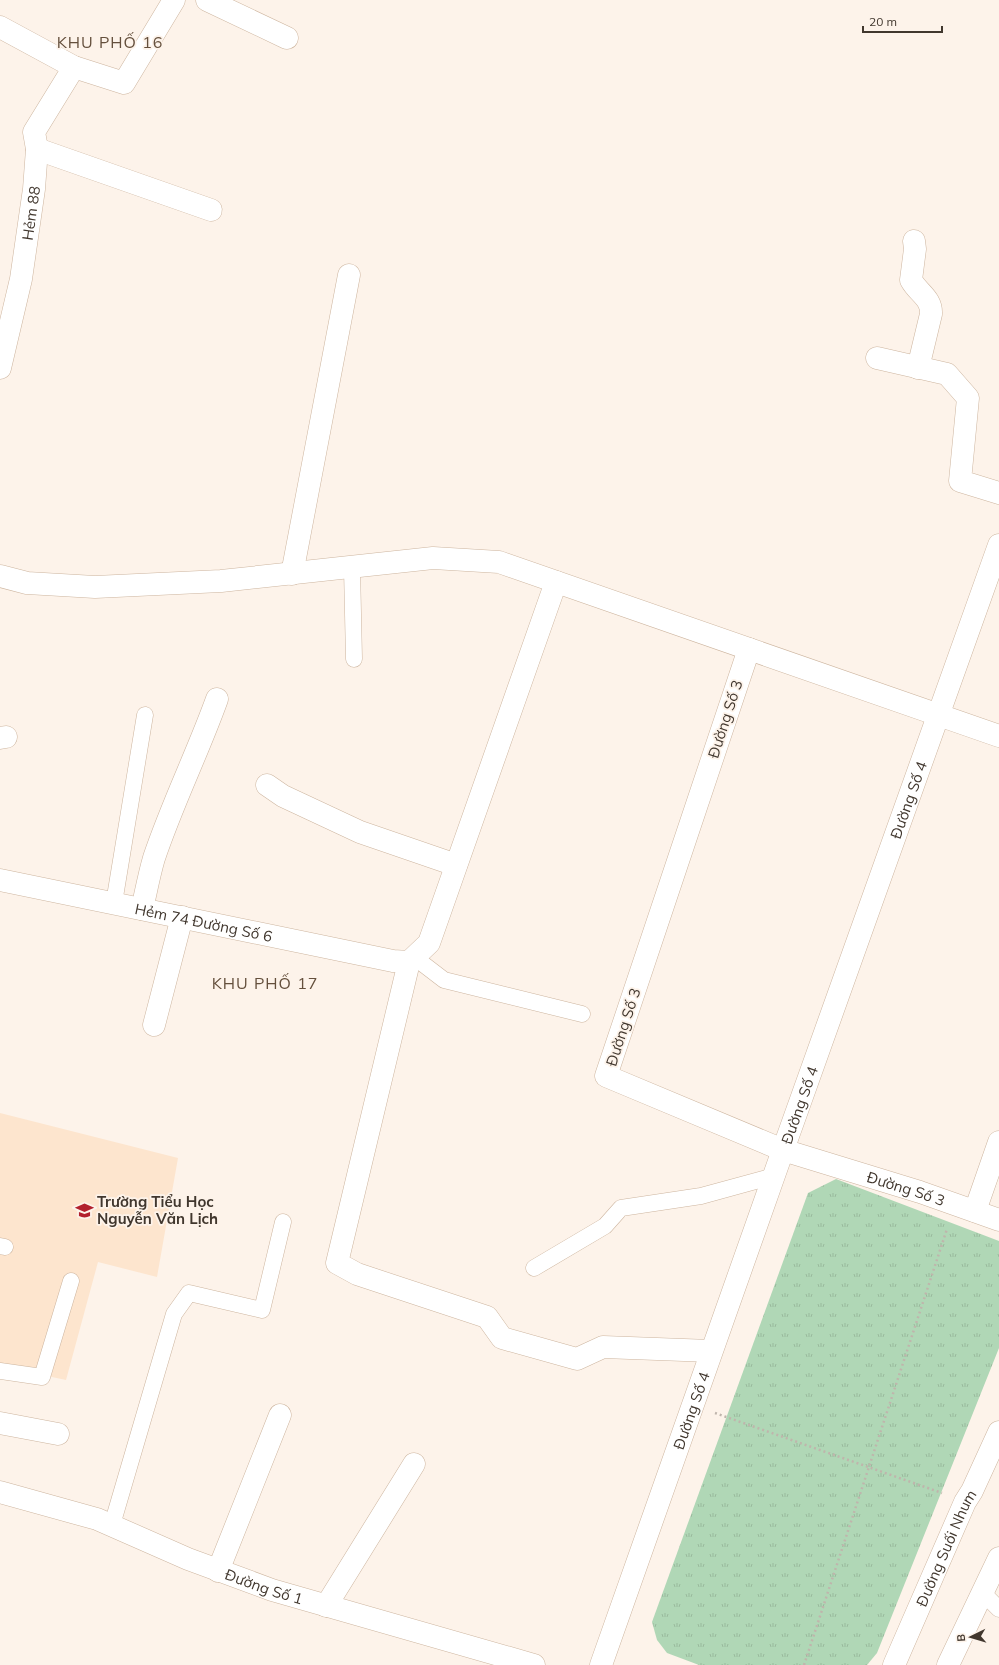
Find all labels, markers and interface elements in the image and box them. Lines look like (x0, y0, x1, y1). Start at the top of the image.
scale bar (863, 8, 942, 34)
text: 20 m (869, 14, 897, 29)
district label: KHU PHỐ 16 (57, 32, 163, 52)
street label: Hẻm 88 (17, 185, 44, 242)
street label: Đường Số 3 (703, 678, 747, 760)
street label: Đường Số 4 (885, 758, 931, 841)
street label: Hẻm 74 Đường Số 6 (133, 899, 274, 945)
district label: KHU PHỐ 17 (212, 973, 318, 993)
street label: Đường Số 3 (601, 986, 645, 1068)
street label: Đường Số 4 (776, 1064, 822, 1146)
street label: Đường Số 3 (865, 1167, 948, 1210)
place label: Trường Tiểu Học Nguyễn Văn Lịch (97, 1192, 218, 1228)
school or university icon: Trường Tiểu Học Nguyễn Văn Lịch (74, 1200, 94, 1220)
street label: Đường Số 4 (668, 1369, 713, 1452)
street label: Đường Suối Nhum (911, 1486, 980, 1609)
street label: Đường Số 1 (223, 1564, 305, 1608)
north arrow (951, 1617, 991, 1657)
text: B (954, 1633, 968, 1642)

